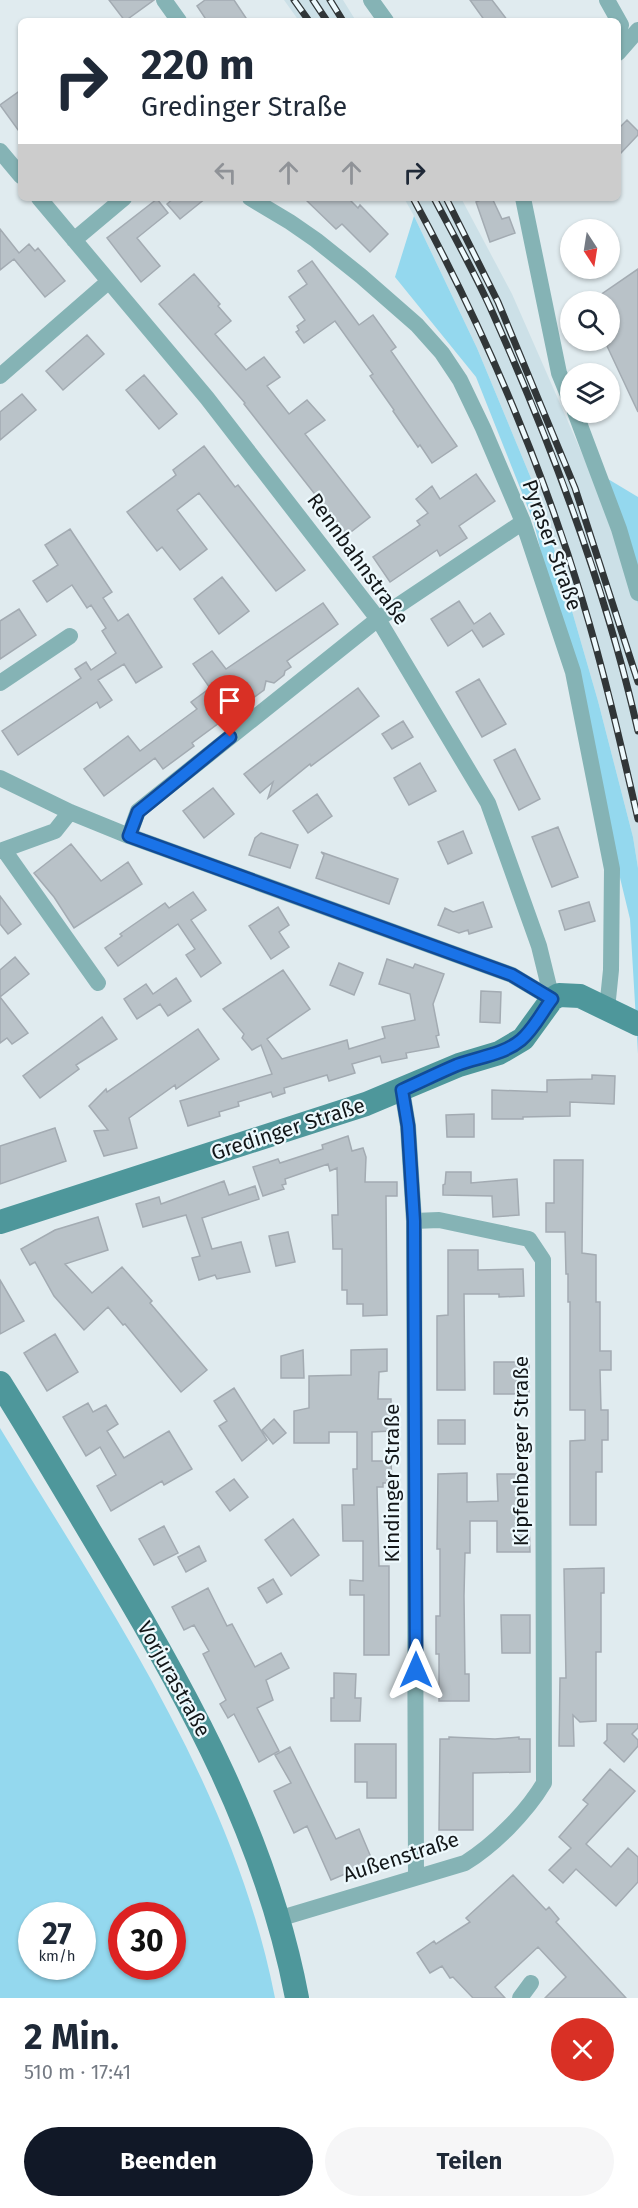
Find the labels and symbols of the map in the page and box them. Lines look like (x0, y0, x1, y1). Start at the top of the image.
north arrow (560, 219, 620, 279)
street label: Pyraser Straße (516, 476, 588, 614)
street label: Rennbahnstraße (301, 488, 415, 630)
pin (204, 675, 255, 737)
street label: Gredinger Straße (208, 1092, 368, 1166)
street label: Kipfenberger Straße (508, 1356, 534, 1546)
street label: Kindinger Straße (379, 1404, 405, 1562)
street label: Vorjurastraße (132, 1617, 216, 1741)
position arrow (384, 1638, 448, 1702)
street label: Außenstraße (340, 1826, 462, 1888)
speed limit sign: 30 (108, 1902, 186, 1980)

